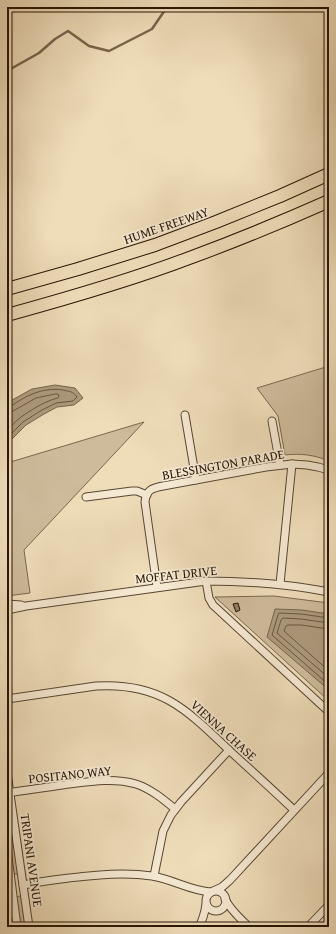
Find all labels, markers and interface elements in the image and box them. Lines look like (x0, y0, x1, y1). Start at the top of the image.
street label: HUME FREEWAY (121, 202, 211, 249)
street label: BLESSINGTON PARADE (161, 444, 286, 485)
street label: MOFFAT DRIVE (134, 561, 218, 588)
street label: VIENNA CHASE (186, 695, 261, 766)
street label: POSITANO WAY (28, 761, 113, 788)
street label: TRIPANI AVENUE (16, 812, 47, 908)

